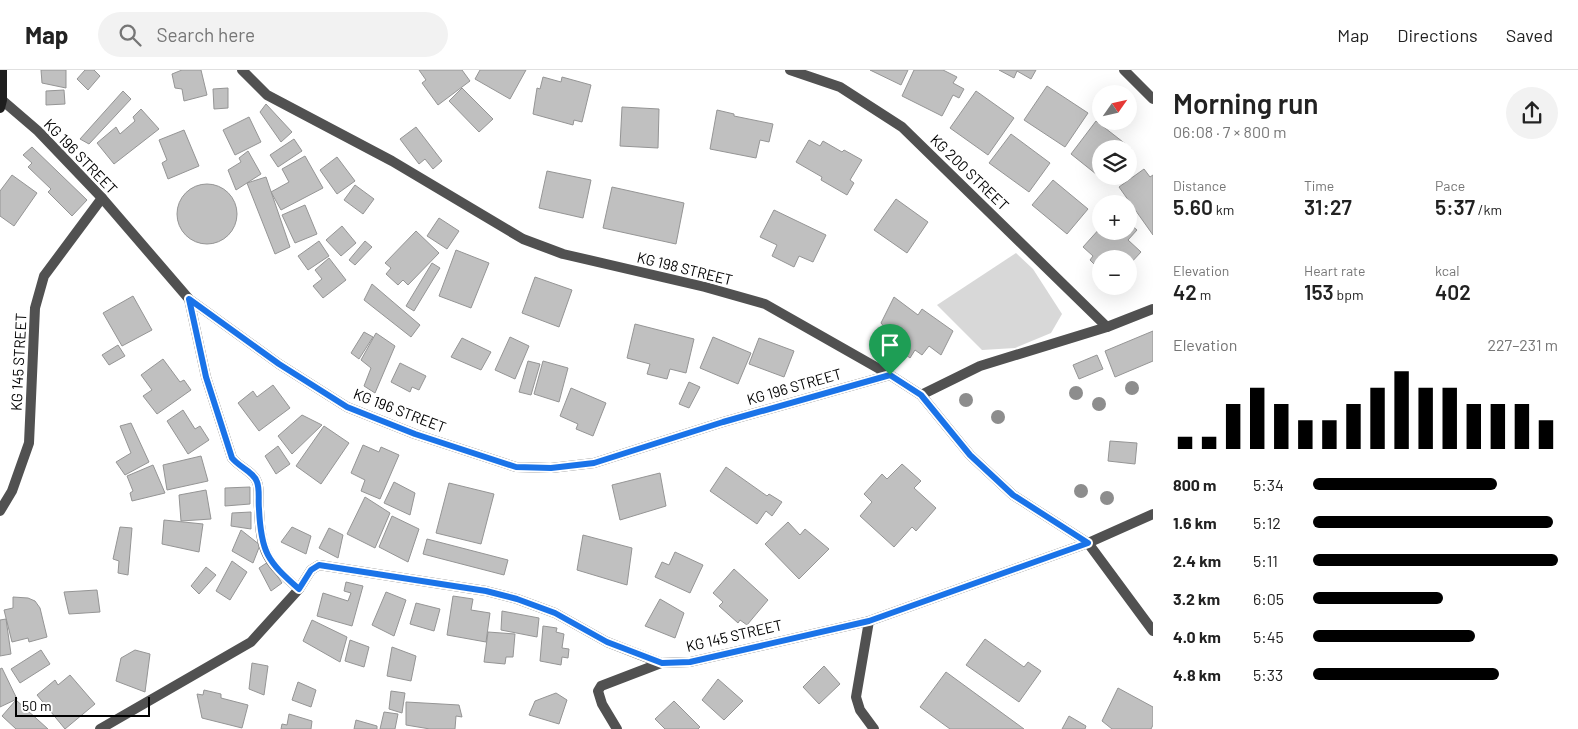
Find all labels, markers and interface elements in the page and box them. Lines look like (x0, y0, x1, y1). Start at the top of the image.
search box (98, 12, 448, 57)
text: Map (25, 20, 68, 49)
icon: search (116, 21, 144, 49)
text: Search here (156, 23, 255, 46)
text: Map (1337, 24, 1369, 46)
text: Directions (1397, 24, 1478, 46)
text: Saved (1506, 24, 1553, 46)
north arrow (1092, 85, 1138, 130)
map controls (1092, 85, 1137, 295)
text: Morning run (1173, 86, 1319, 120)
button: share (1506, 87, 1558, 139)
street label: KG 196 STREET (41, 115, 121, 197)
text: 06:08 · 7 × 800 m (1173, 122, 1286, 141)
street label: KG 200 STREET (927, 130, 1013, 214)
button: layers (1092, 140, 1137, 185)
text: Distance (1173, 177, 1226, 194)
text: Time (1304, 177, 1334, 194)
text: Pace (1435, 177, 1465, 194)
text: 5.60 (1173, 194, 1213, 219)
text: 31:27 (1304, 194, 1352, 219)
text: 5:37 (1435, 194, 1475, 219)
button: + (1092, 195, 1137, 240)
text: km (1213, 201, 1234, 218)
text: /km (1475, 201, 1502, 218)
street label: KG 198 STREET (635, 247, 735, 289)
button: − (1092, 250, 1137, 295)
text: Elevation (1173, 262, 1229, 279)
text: Heart rate (1304, 262, 1365, 279)
text: kcal (1435, 262, 1459, 279)
text: 42 (1173, 279, 1197, 304)
text: 153 (1304, 279, 1334, 304)
text: 402 (1435, 279, 1471, 304)
text: m (1197, 286, 1211, 303)
text: bpm (1334, 286, 1363, 303)
street label: KG 145 STREET (6, 312, 30, 412)
pin (869, 324, 911, 375)
icon: arrive (876, 331, 904, 359)
text: Elevation (1173, 335, 1237, 354)
text: 227–231 m (1487, 335, 1558, 354)
street label: KG 196 STREET (745, 364, 843, 408)
street label: KG 196 STREET (351, 384, 449, 436)
text: 800 m (1173, 475, 1216, 494)
text: 5:34 (1253, 475, 1284, 494)
text: 1.6 km (1173, 513, 1217, 532)
text: 5:12 (1253, 513, 1281, 532)
text: 2.4 km (1173, 551, 1221, 570)
text: 5:11 (1253, 551, 1278, 570)
text: 3.2 km (1173, 589, 1220, 608)
text: 6:05 (1253, 589, 1284, 608)
street label: KG 145 STREET (684, 615, 784, 655)
text: 4.0 km (1173, 627, 1221, 646)
text: 5:45 (1253, 627, 1284, 646)
text: 4.8 km (1173, 665, 1221, 684)
text: 5:33 (1253, 665, 1283, 684)
scale bar (15, 694, 150, 717)
text: 50 m (22, 697, 51, 714)

